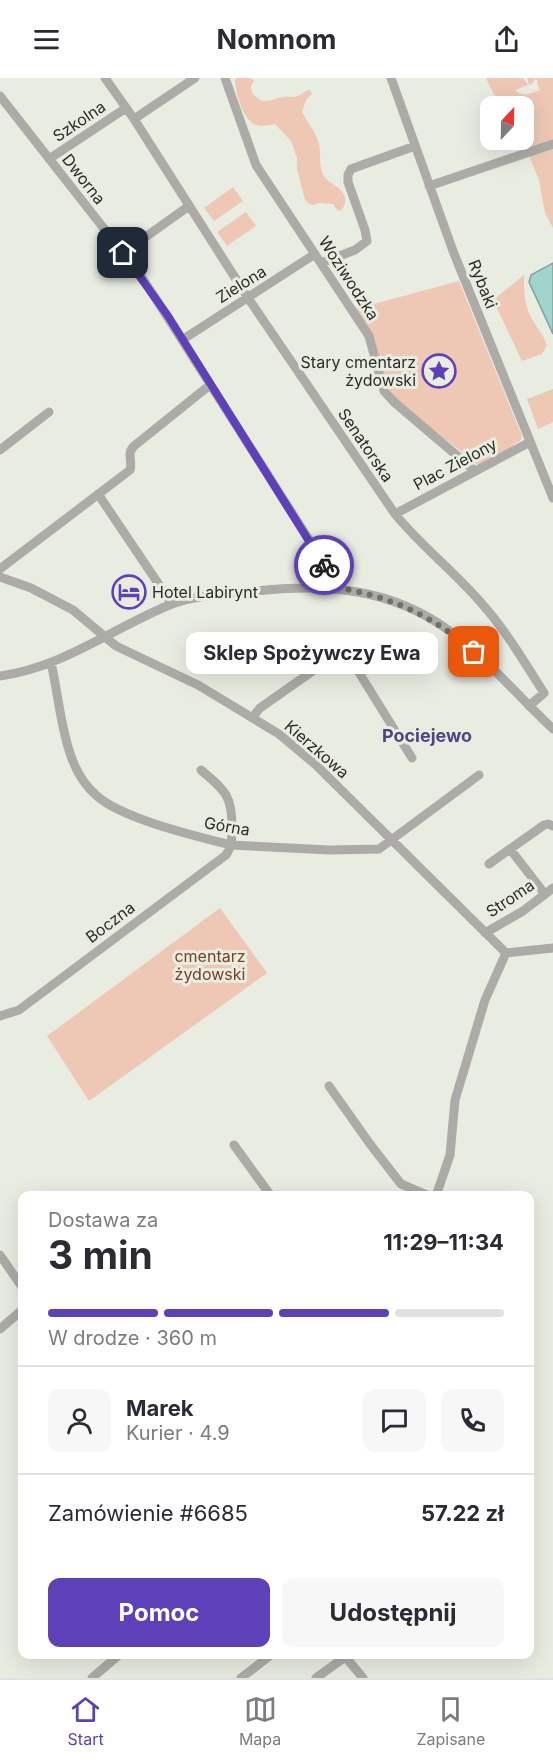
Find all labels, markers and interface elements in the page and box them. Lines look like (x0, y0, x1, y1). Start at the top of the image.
icon: menu (30, 23, 63, 56)
text: Nomnom (217, 23, 336, 56)
icon: share (490, 23, 523, 56)
street label: Szkolna (49, 96, 109, 146)
north arrow (480, 96, 534, 150)
map controls (480, 96, 534, 150)
street label: Dworna (58, 150, 110, 208)
pin (97, 227, 148, 278)
street label: Woziwodzka (315, 232, 383, 324)
icon: home (106, 236, 139, 269)
street label: Rybaki (464, 257, 502, 311)
street label: Zielona (212, 261, 270, 307)
place label: Stary cmentarz żydowski (301, 352, 416, 390)
place icon: Stary cmentarz żydowski (421, 353, 457, 389)
street label: Senatorska (334, 404, 398, 486)
street label: Plac Zielony (410, 434, 500, 494)
courier (294, 535, 354, 595)
icon: bike (308, 549, 341, 582)
hotel icon: Hotel Labirynt (111, 574, 147, 610)
place label: Hotel Labirynt (152, 582, 258, 602)
pin (448, 626, 499, 677)
callout: Sklep Spożywczy Ewa (186, 631, 438, 673)
icon: bag (457, 635, 490, 668)
text: Sklep Spożywczy Ewa (203, 641, 421, 665)
street label: Kierzkowa (281, 716, 353, 782)
district label: Pociejewo (382, 725, 472, 746)
street label: Górna (202, 812, 252, 840)
street label: Stroma (482, 875, 538, 921)
street label: Boczna (82, 897, 138, 947)
park label: cmentarz żydowski (174, 946, 246, 984)
text: Dostawa za (48, 1208, 158, 1232)
text: 11:29–11:34 (383, 1229, 504, 1255)
text: 3 min (48, 1231, 153, 1278)
text: W drodze · 360 m (48, 1326, 217, 1350)
button: person (48, 1389, 111, 1452)
button: chat (363, 1389, 426, 1452)
button: phone (441, 1389, 504, 1452)
text: Marek (126, 1395, 194, 1421)
text: Kurier · 4.9 (126, 1421, 230, 1445)
text: Zamówienie #6685 (48, 1500, 248, 1526)
text: 57.22 zł (421, 1500, 504, 1526)
button: Pomoc (48, 1578, 270, 1647)
button: Udostępnij (282, 1578, 504, 1647)
tab: Start (68, 1693, 104, 1749)
tab: Mapa (239, 1693, 281, 1749)
tab: Zapisane (416, 1693, 485, 1749)

